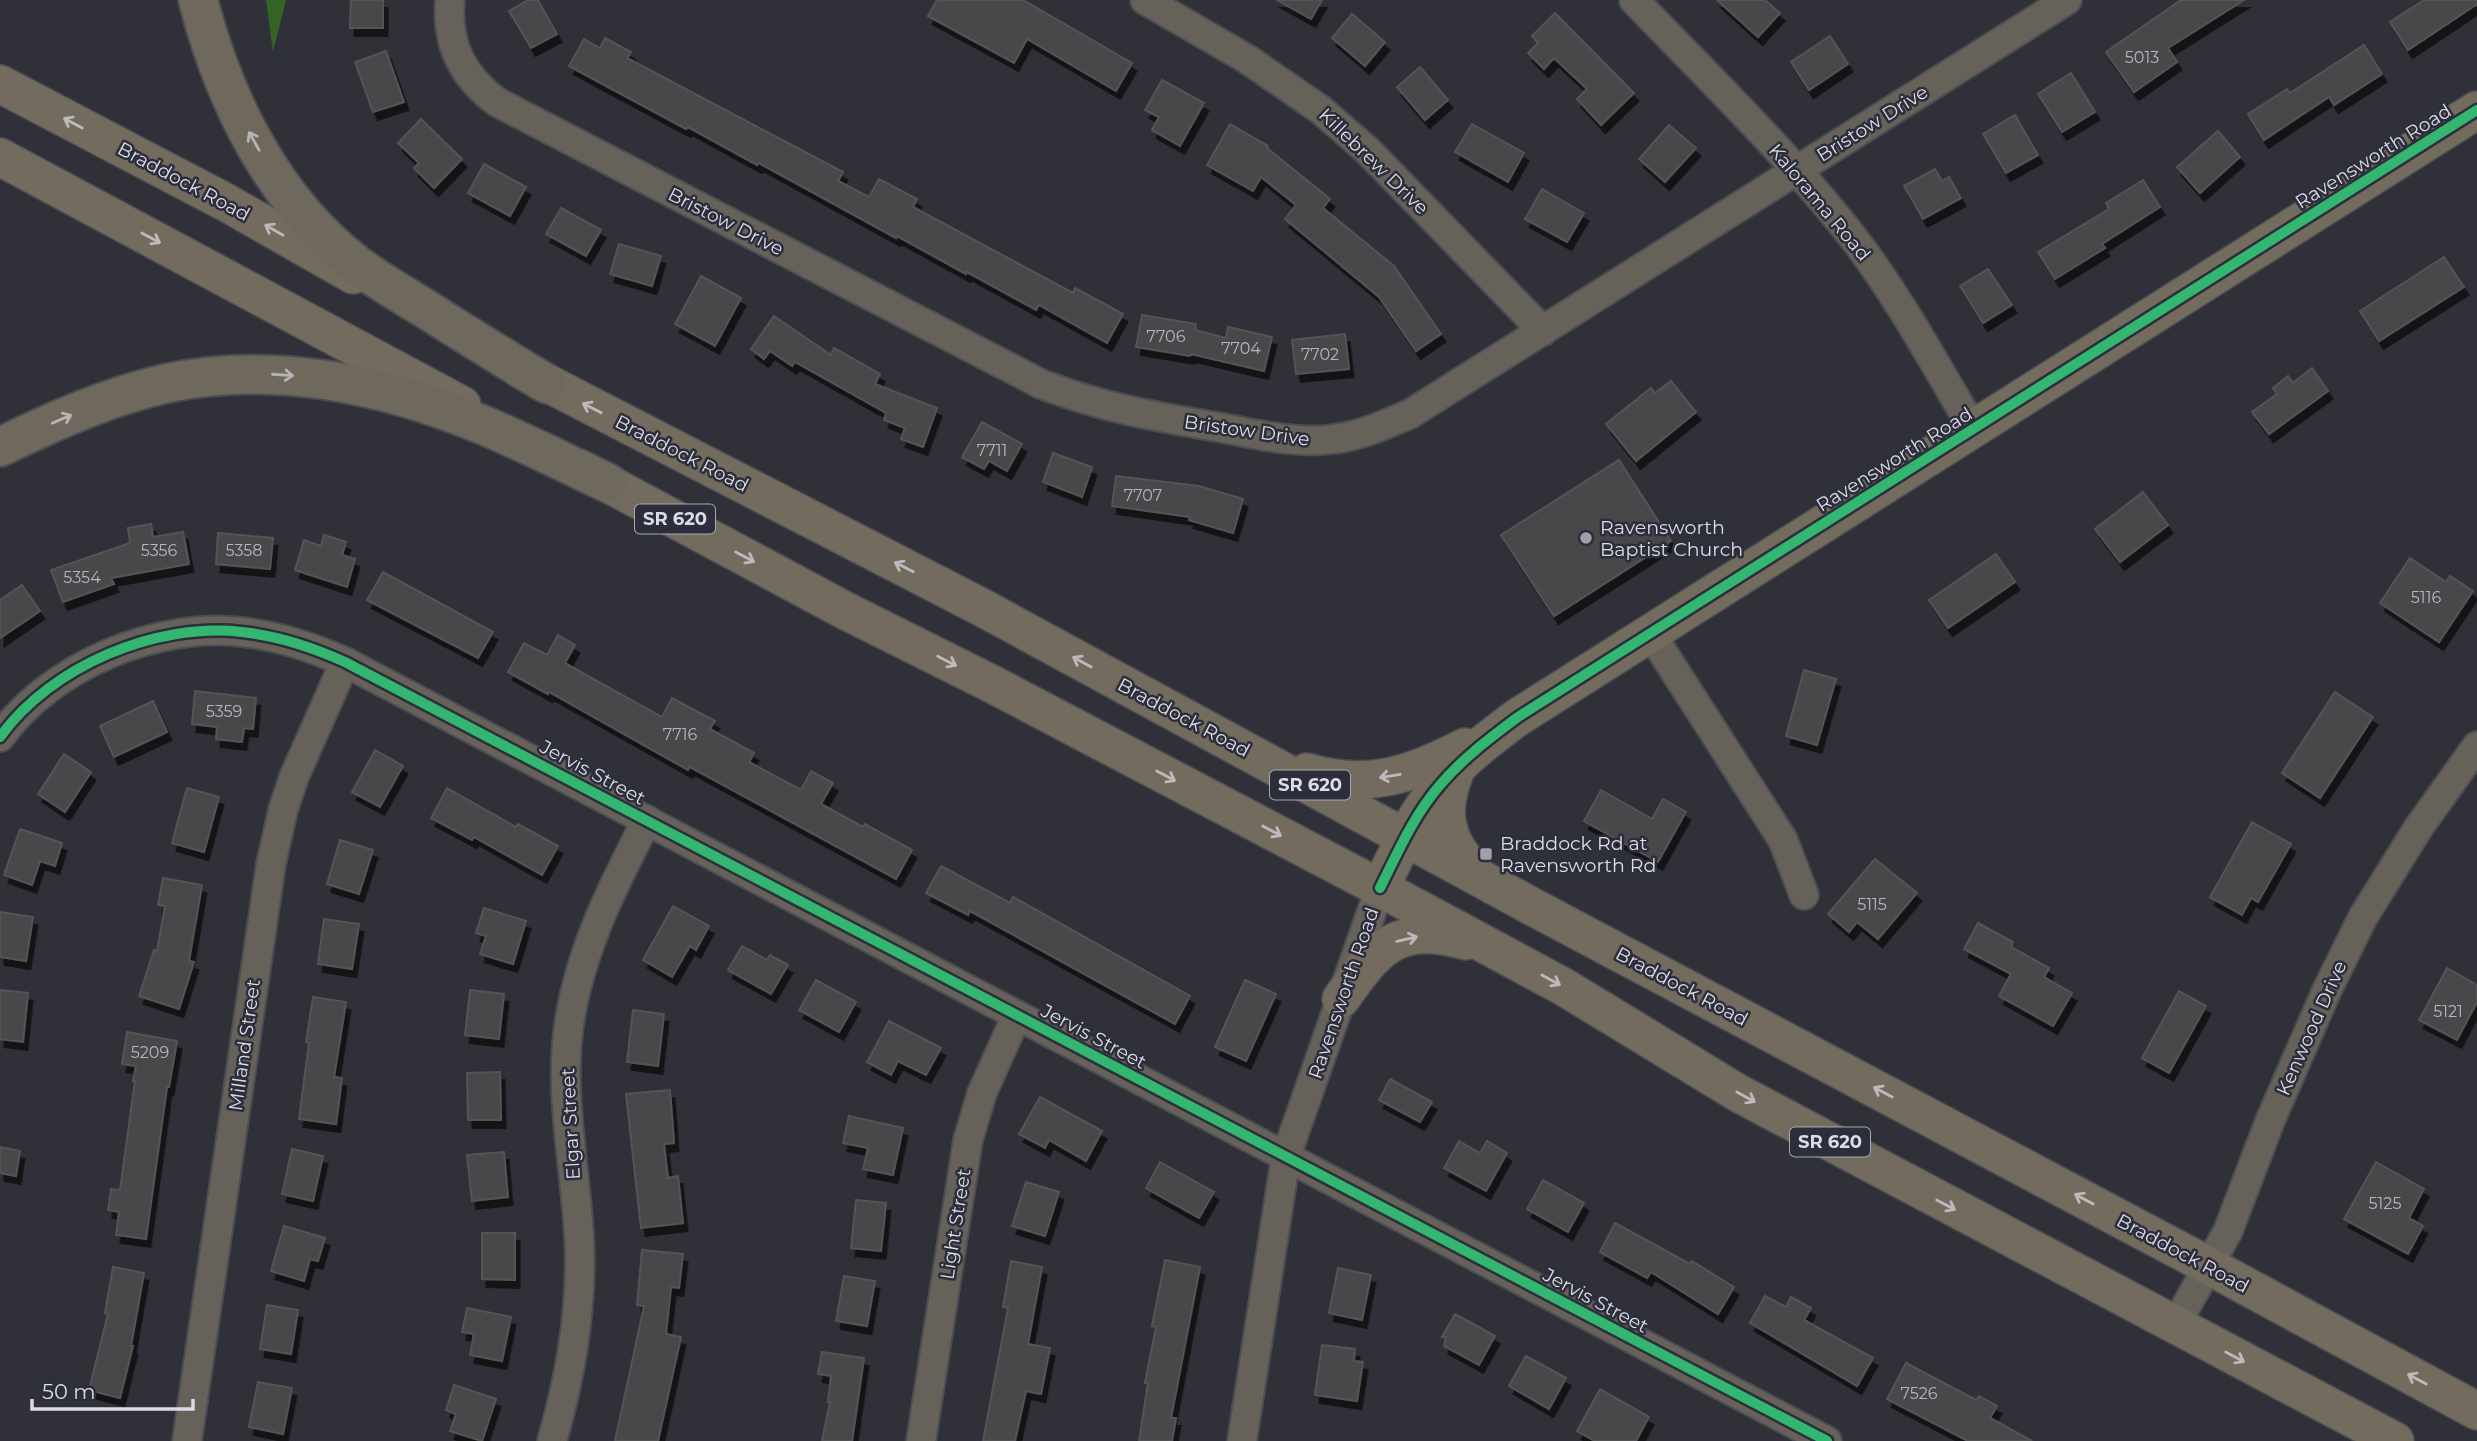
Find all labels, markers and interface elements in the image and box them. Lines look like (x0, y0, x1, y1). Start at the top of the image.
house number: 5013 (2125, 48, 2159, 67)
street label: Bristow Drive (1812, 80, 1932, 167)
street label: Ravensworth Road (2291, 99, 2455, 214)
street label: Killebrew Drive (1314, 103, 1433, 219)
one-way arrow (64, 115, 84, 129)
one-way arrow (246, 131, 260, 152)
street label: Braddock Road (114, 137, 254, 226)
street label: Kalorama Road (1764, 139, 1875, 265)
street label: Bristow Drive (664, 182, 787, 260)
one-way arrow (265, 223, 285, 237)
one-way arrow (140, 232, 161, 245)
house number: 7706 (1147, 327, 1186, 346)
house number: 7704 (1221, 339, 1261, 358)
house number: 7702 (1301, 345, 1339, 364)
one-way arrow (271, 369, 294, 382)
one-way arrow (582, 400, 603, 414)
street label: Ravensworth Road (1812, 402, 1976, 517)
street label: Braddock Road (611, 410, 752, 497)
street label: Bristow Drive (1183, 410, 1311, 451)
one-way arrow (51, 412, 72, 425)
house number: 7711 (977, 441, 1007, 460)
house number: 7707 (1124, 486, 1162, 505)
road number: SR 620 (635, 504, 715, 534)
place label: Ravensworth Baptist Church (1600, 516, 1743, 561)
marker: Ravensworth Baptist Church (1578, 530, 1594, 546)
house number: 5356 (141, 541, 178, 560)
house number: 5358 (225, 541, 263, 560)
one-way arrow (734, 550, 755, 564)
one-way arrow (894, 560, 914, 574)
house number: 5354 (63, 568, 101, 587)
house number: 5116 (2411, 588, 2441, 607)
one-way arrow (936, 655, 957, 669)
one-way arrow (1073, 655, 1093, 669)
street label: Braddock Road (1114, 673, 1254, 762)
house number: 5359 (206, 702, 242, 721)
house number: 7716 (663, 725, 698, 744)
street label: Jervis Street (535, 735, 650, 810)
one-way arrow (1155, 769, 1176, 783)
road number: SR 620 (1270, 770, 1350, 800)
one-way arrow (1379, 770, 1402, 783)
one-way arrow (1261, 825, 1282, 839)
place label: Braddock Rd at Ravensworth Rd (1500, 832, 1656, 877)
marker: Braddock Rd at Ravensworth Rd (1478, 846, 1494, 862)
house number: 5115 (1857, 895, 1887, 914)
street label: Ravensworth Road (1303, 905, 1384, 1082)
one-way arrow (1395, 931, 1418, 945)
street label: Braddock Road (1612, 942, 1752, 1031)
street label: Kenwood Drive (2271, 957, 2351, 1099)
one-way arrow (1540, 973, 1560, 987)
street label: Milland Street (224, 977, 265, 1112)
street label: Jervis Street (1036, 999, 1151, 1074)
house number: 5121 (2433, 1002, 2463, 1021)
house number: 5209 (131, 1043, 169, 1062)
street label: Elgar Street (556, 1067, 585, 1181)
one-way arrow (1874, 1085, 1894, 1099)
one-way arrow (1735, 1091, 1756, 1104)
road number: SR 620 (1790, 1128, 1870, 1156)
street label: Light Street (935, 1167, 976, 1281)
one-way arrow (2074, 1192, 2095, 1206)
house number: 5125 (2369, 1194, 2401, 1213)
one-way arrow (1935, 1199, 1956, 1212)
street label: Braddock Road (2113, 1209, 2253, 1298)
street label: Jervis Street (1538, 1263, 1653, 1338)
one-way arrow (2224, 1351, 2245, 1365)
scale bar (32, 1368, 192, 1412)
one-way arrow (2407, 1372, 2428, 1386)
text: 50 m (42, 1379, 96, 1404)
house number: 7526 (1901, 1384, 1938, 1403)

